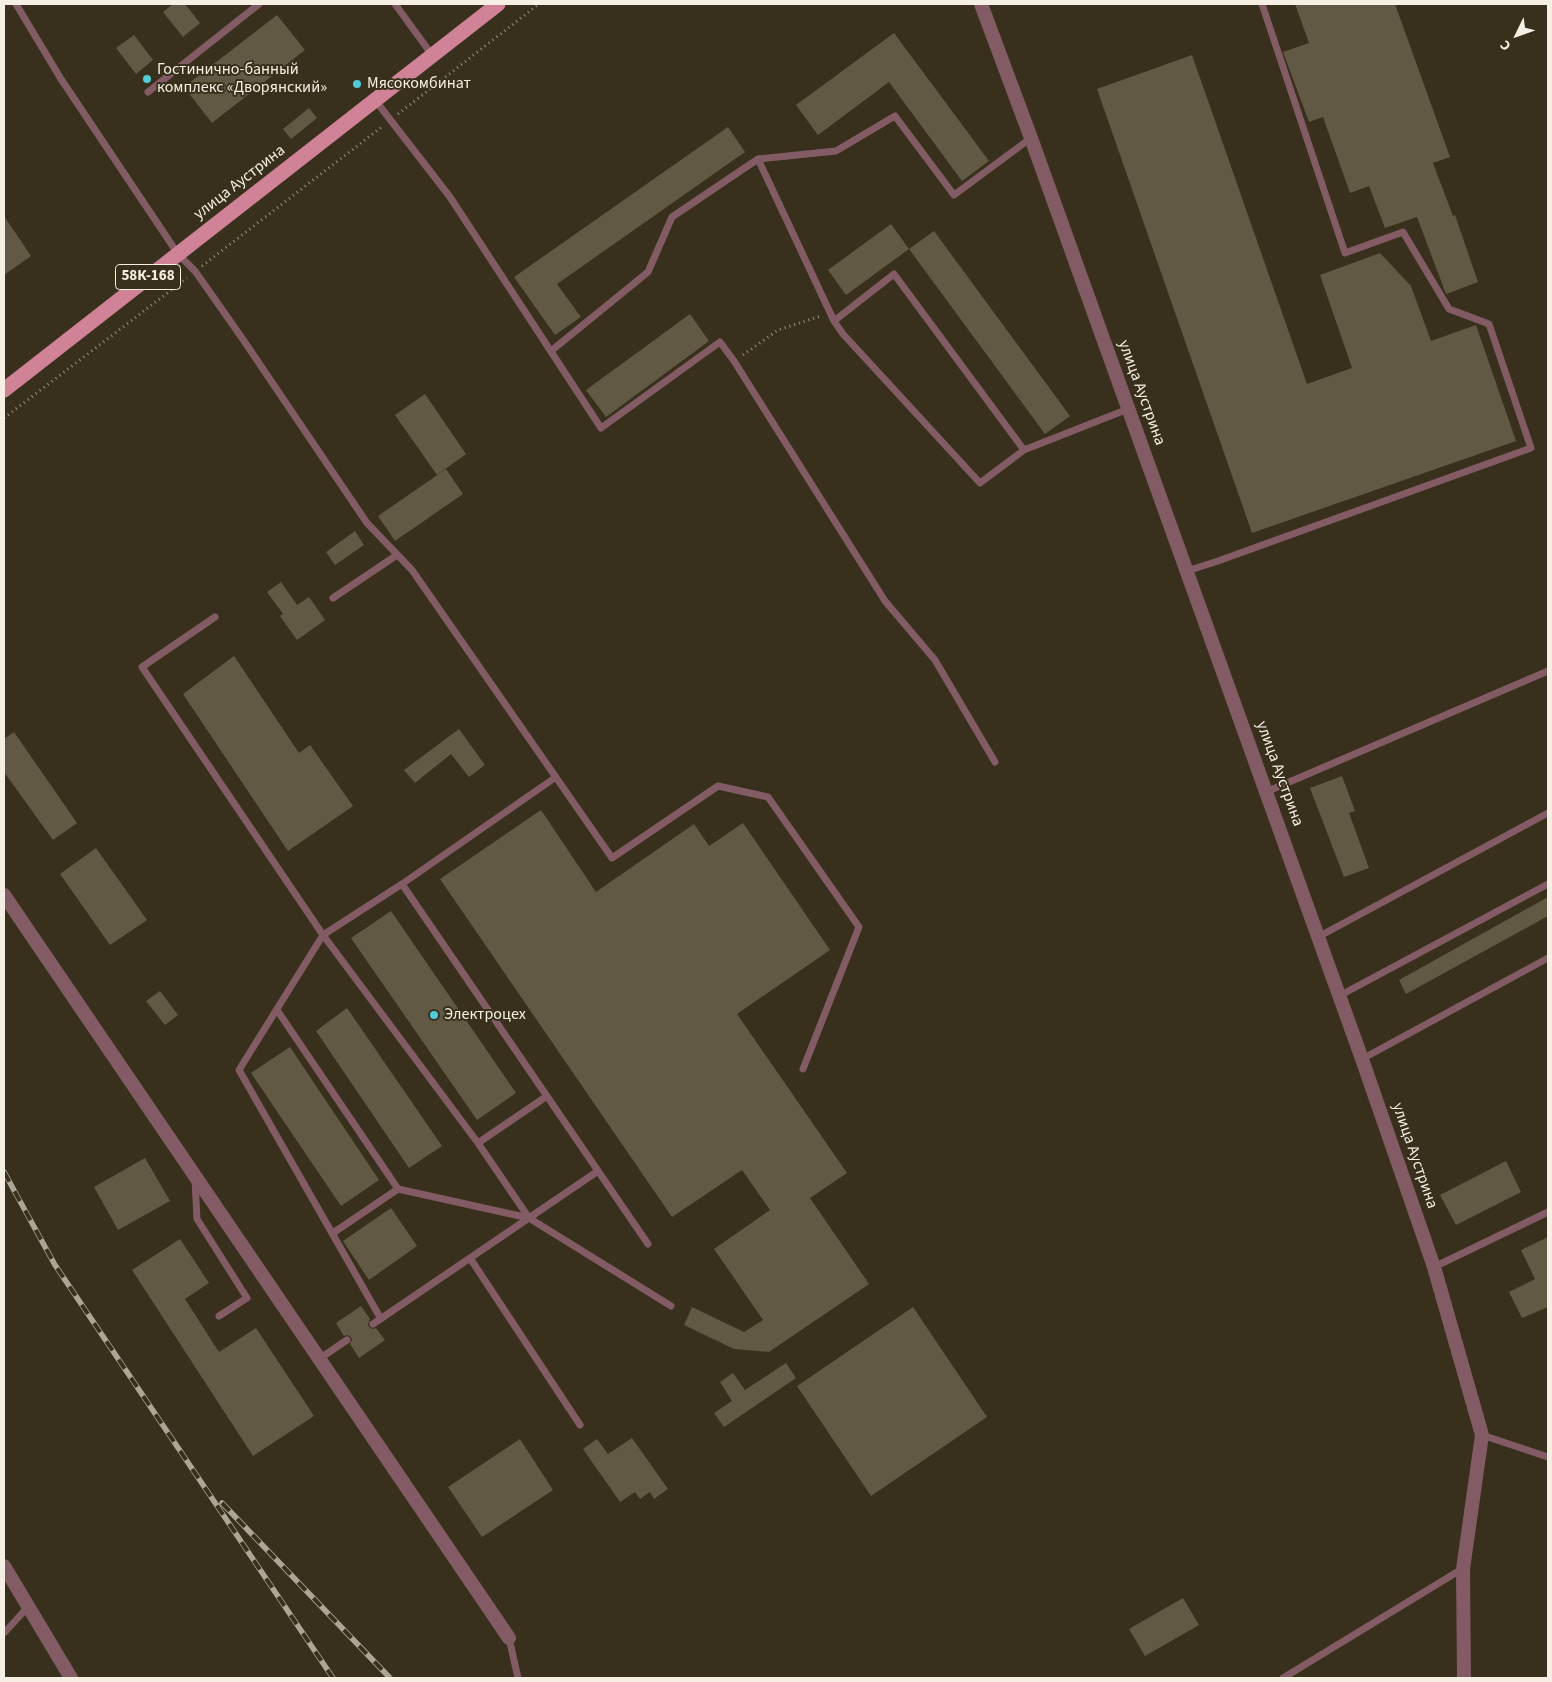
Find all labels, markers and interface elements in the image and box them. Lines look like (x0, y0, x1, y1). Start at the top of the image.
north arrow (1492, 10, 1542, 60)
text: С (1496, 35, 1516, 55)
place label: Гостинично-банный комплекс «Дворянский» (157, 60, 327, 98)
marker: Гостинично-банный комплекс «Дворянский» (141, 73, 153, 85)
place label: Мясокомбинат (367, 74, 471, 94)
marker: Мясокомбинат (351, 78, 363, 90)
street label: улица Аустрина (191, 141, 289, 225)
road number: 58К-168 (116, 264, 180, 290)
street label: улица Аустрина (1113, 338, 1169, 448)
street label: улица Аустрина (1251, 719, 1307, 829)
place label: Электроцех (444, 1005, 526, 1025)
marker: Электроцех (428, 1009, 440, 1021)
street label: улица Аустрина (1387, 1101, 1441, 1211)

